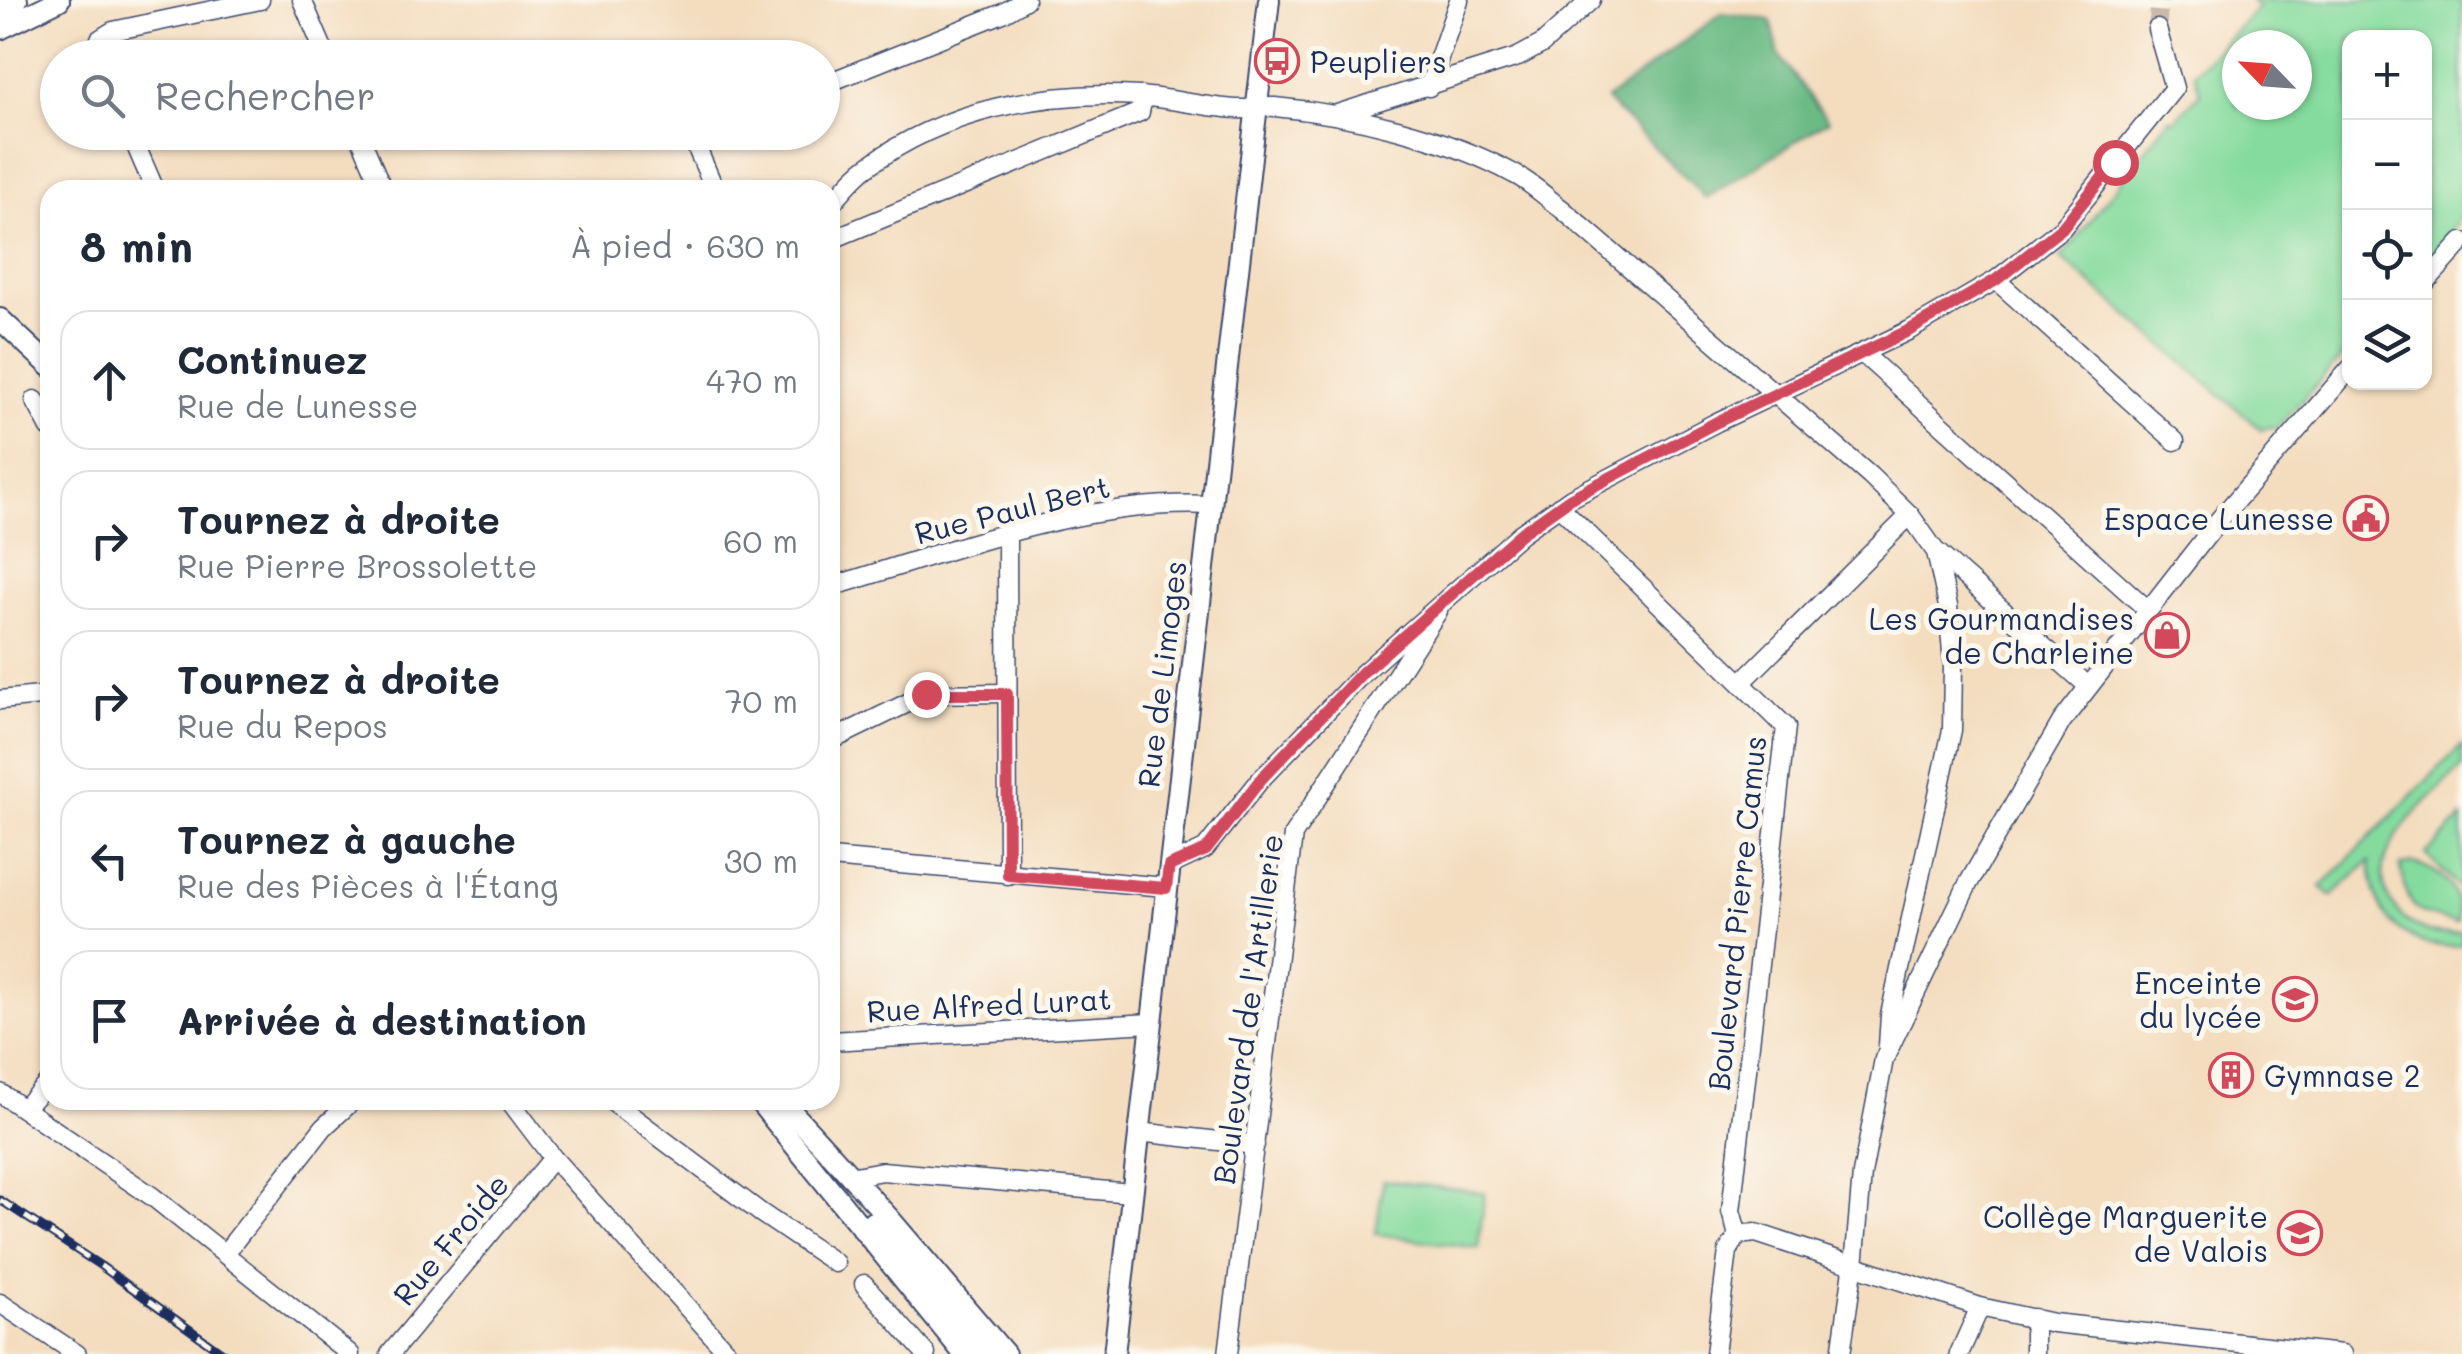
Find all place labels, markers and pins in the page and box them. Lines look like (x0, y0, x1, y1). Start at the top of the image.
bus stop icon: Peupliers (1254, 38, 1300, 84)
place label: Peupliers (1310, 41, 1447, 81)
public building icon: Espace Lunesse (2343, 495, 2389, 541)
place label: Espace Lunesse (2104, 498, 2334, 538)
place label: Les Gourmandises de Charleine (1869, 598, 2134, 672)
shop icon: Les Gourmandises de Charleine (2144, 612, 2190, 658)
place label: Enceinte du lycée (2134, 962, 2262, 1036)
school or university icon: Enceinte du lycée (2272, 976, 2318, 1022)
building icon: Gymnase 2 (2208, 1052, 2254, 1098)
place label: Gymnase 2 (2264, 1055, 2421, 1095)
place label: Collège Marguerite de Valois (1983, 1196, 2268, 1270)
school or university icon: Collège Marguerite de Valois (2277, 1210, 2323, 1256)

